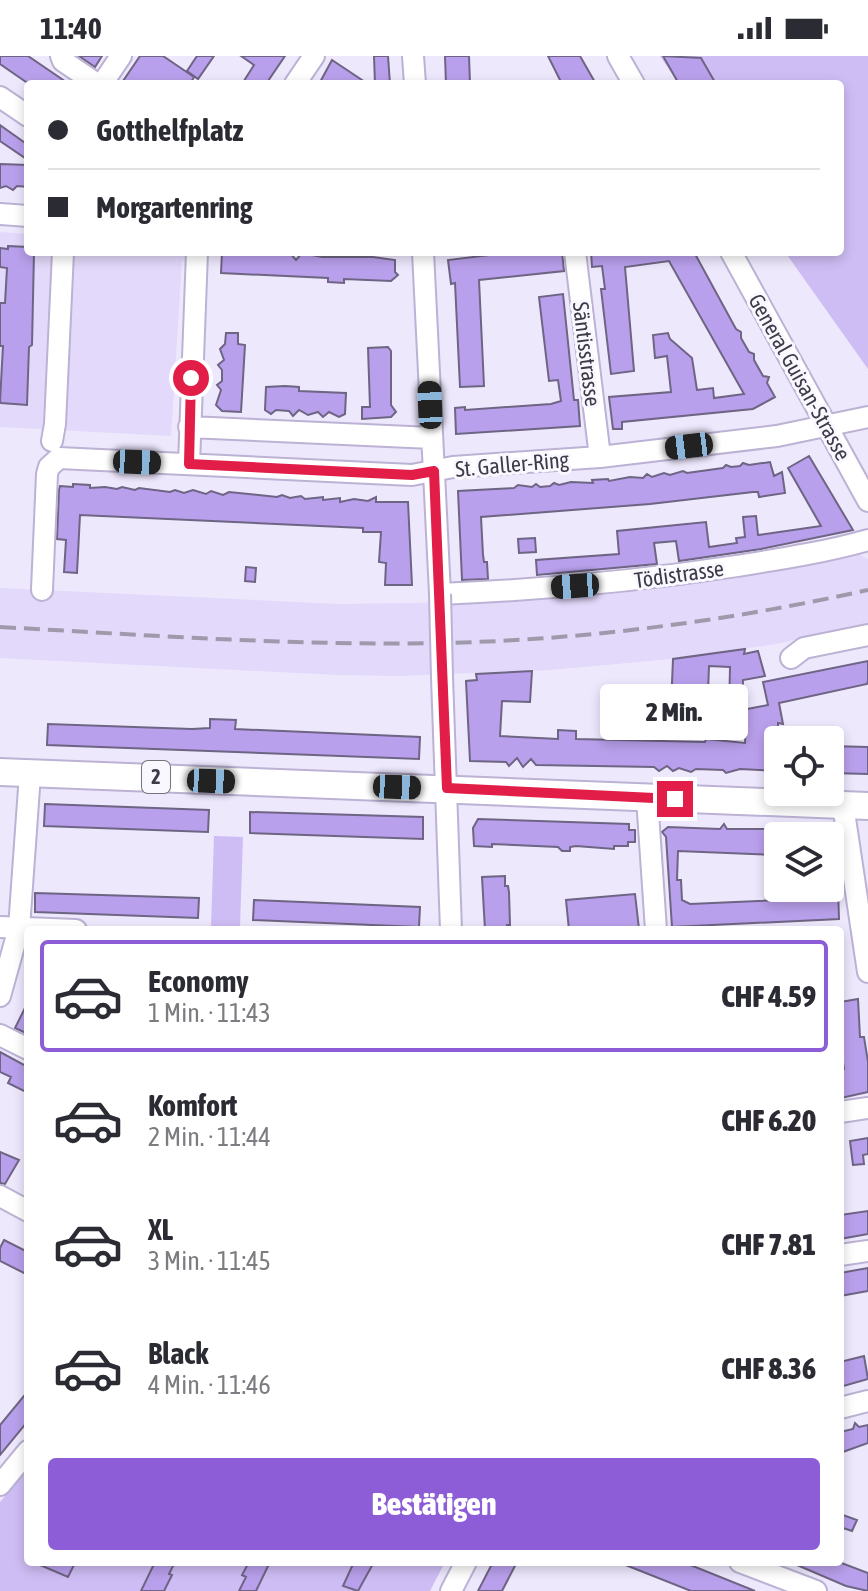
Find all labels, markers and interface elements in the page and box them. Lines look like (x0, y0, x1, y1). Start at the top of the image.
text: 11:40 (40, 11, 102, 45)
text: Gotthelfplatz (96, 113, 243, 147)
text: Morgartenring (96, 190, 253, 224)
street label: General Guisan-Strasse (743, 289, 857, 465)
street label: Säntisstrasse (568, 300, 606, 408)
route start (173, 360, 209, 396)
car (417, 381, 443, 429)
car (664, 431, 714, 461)
street label: St. Galler-Ring (454, 446, 570, 482)
car (113, 449, 161, 475)
street label: Tödistrasse (633, 555, 725, 593)
car (550, 572, 600, 600)
callout: 2 Min. (601, 683, 749, 739)
text: 2 Min. (646, 697, 702, 727)
map controls (764, 726, 844, 902)
button: locate (764, 726, 844, 806)
road number: 2 (142, 761, 170, 793)
car (187, 768, 235, 794)
car (373, 774, 421, 800)
route end (657, 781, 693, 817)
button: layers (764, 822, 844, 902)
icon: car (52, 960, 124, 1032)
text: Economy (148, 964, 249, 998)
text: CHF 4.59 (721, 979, 816, 1013)
text: 1 Min. · 11:43 (148, 998, 271, 1028)
icon: car (52, 1084, 124, 1156)
text: Komfort (148, 1088, 237, 1122)
text: CHF 6.20 (721, 1103, 816, 1137)
text: 2 Min. · 11:44 (148, 1122, 271, 1152)
icon: car (52, 1208, 124, 1280)
text: XL (148, 1212, 173, 1246)
text: CHF 7.81 (721, 1227, 816, 1261)
text: 3 Min. · 11:45 (148, 1246, 271, 1276)
icon: car (52, 1332, 124, 1404)
text: Black (148, 1336, 208, 1370)
text: CHF 8.36 (721, 1351, 816, 1385)
text: 4 Min. · 11:46 (148, 1370, 271, 1400)
button: Bestätigen (48, 1458, 820, 1550)

